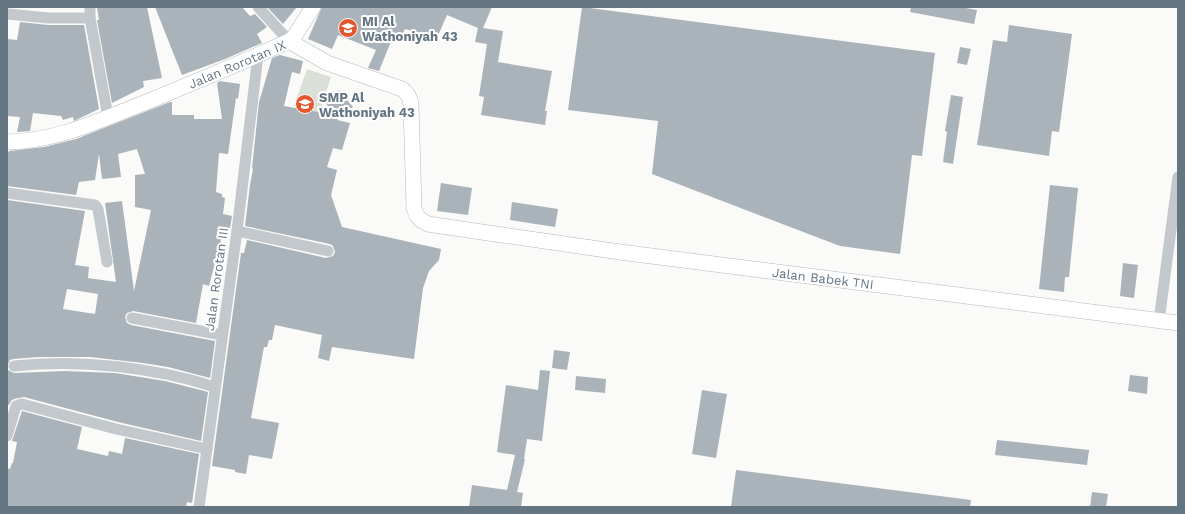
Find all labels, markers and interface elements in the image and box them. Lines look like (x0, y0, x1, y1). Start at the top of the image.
place label: MI Al Wathoniyah 43 (362, 14, 458, 44)
school or university icon: MI Al Wathoniyah 43 (337, 17, 359, 39)
street label: Jalan Rorotan IX (186, 37, 288, 92)
place label: SMP Al Wathoniyah 43 (319, 90, 415, 120)
school or university icon: SMP Al Wathoniyah 43 (294, 93, 316, 115)
street label: Jalan Rorotan III (202, 226, 231, 332)
street label: Jalan Babek TNI (771, 265, 875, 292)

